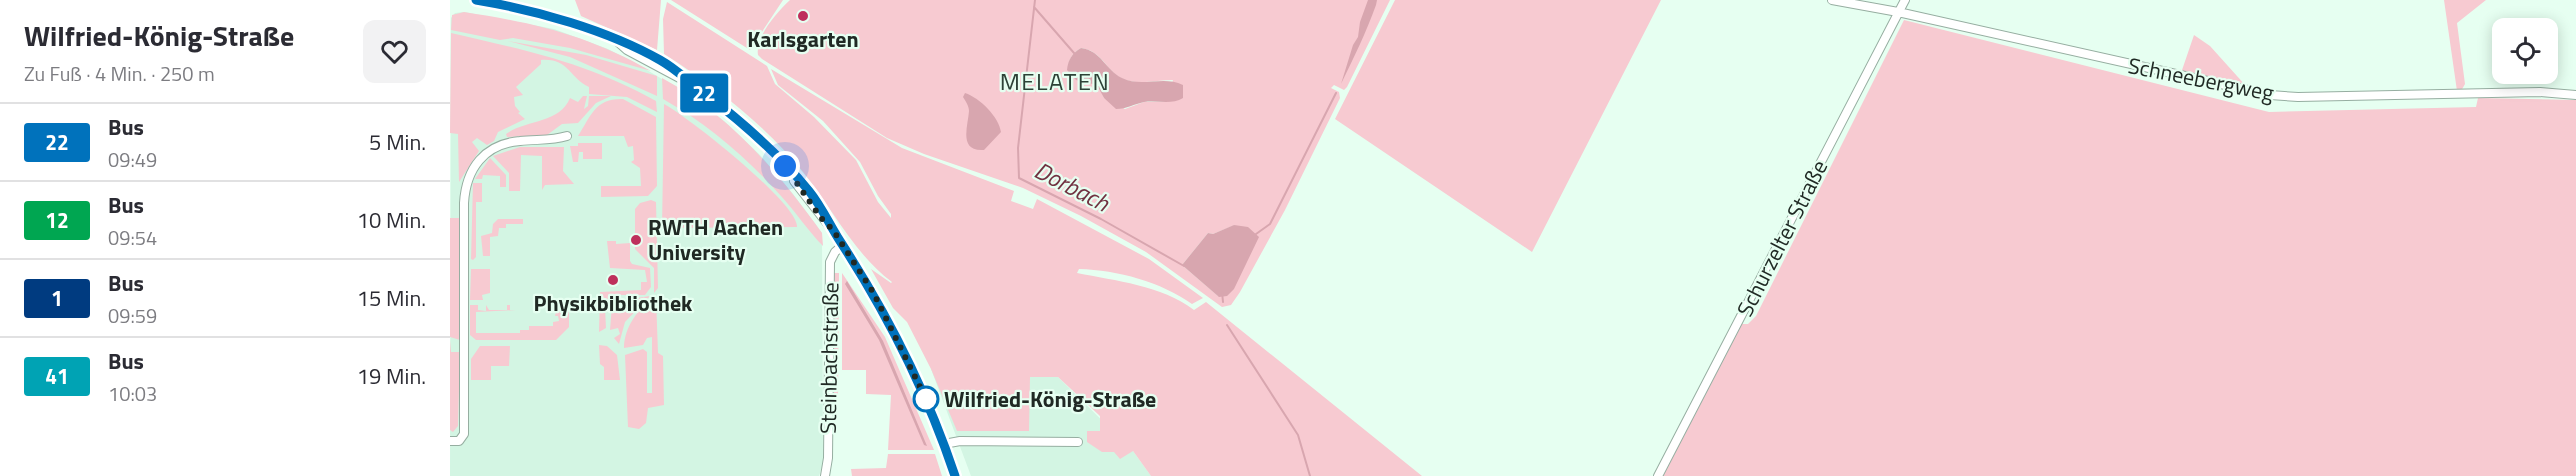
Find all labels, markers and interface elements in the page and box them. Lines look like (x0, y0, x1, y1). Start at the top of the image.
marker: Karlsgarten (796, 9, 810, 23)
text: Wilfried-König-Straße (24, 14, 294, 57)
map controls (2492, 18, 2558, 84)
button: locate (2492, 18, 2558, 84)
button: heart (363, 20, 426, 83)
place label: Karlsgarten (747, 22, 859, 56)
street label: Schneebergweg (2125, 48, 2277, 110)
text: Zu Fuß · 4 Min. · 250 m (24, 58, 215, 89)
district label: MELATEN (1000, 63, 1110, 99)
line badge: 22 (677, 74, 731, 112)
text: 22 (692, 77, 716, 109)
text: Bus (108, 110, 144, 144)
text: 5 Min. (369, 125, 426, 159)
text: 22 (45, 126, 69, 158)
text: 09:49 (108, 144, 157, 175)
your location (770, 151, 800, 181)
water label: Dorbach (1028, 152, 1117, 221)
street label: Schurzelter Straße (1728, 154, 1836, 322)
text: Bus (108, 188, 144, 222)
text: 10 Min. (357, 203, 426, 237)
text: 12 (45, 204, 69, 236)
place label: RWTH Aachen University (648, 210, 783, 269)
text: 09:54 (108, 222, 157, 253)
marker: RWTH Aachen University (629, 233, 643, 247)
text: Bus (108, 266, 144, 300)
marker: Physikbibliothek (606, 273, 620, 287)
text: 15 Min. (357, 281, 426, 315)
text: 1 (51, 282, 63, 314)
street label: Steinbachstraße (811, 282, 847, 434)
place label: Physikbibliothek (534, 286, 693, 320)
text: 09:59 (108, 300, 157, 331)
text: Bus (108, 344, 144, 378)
text: 19 Min. (357, 359, 426, 393)
text: 41 (45, 360, 69, 392)
text: 10:03 (108, 378, 157, 409)
place label: Wilfried-König-Straße (944, 382, 1156, 416)
marker: Wilfried-König-Straße (913, 386, 939, 412)

